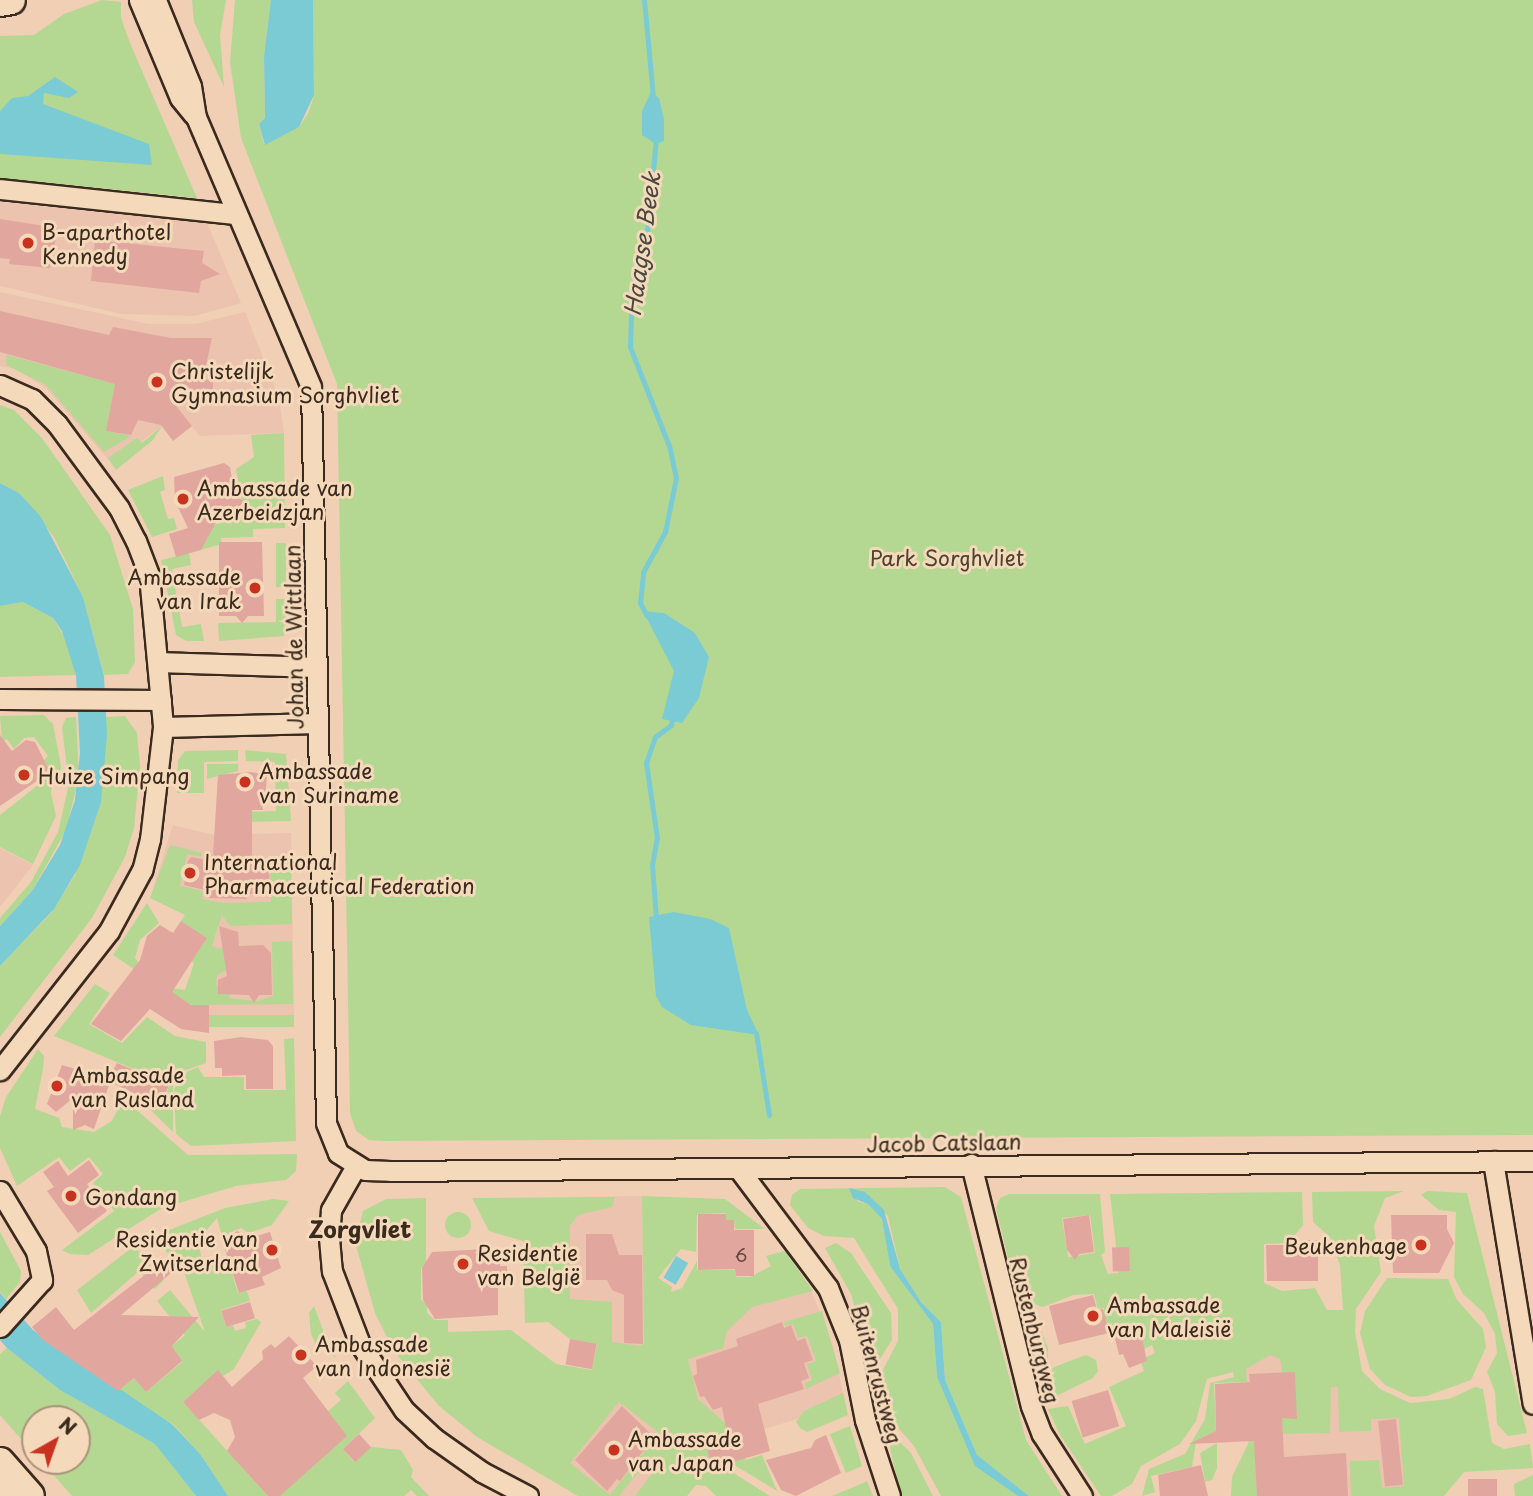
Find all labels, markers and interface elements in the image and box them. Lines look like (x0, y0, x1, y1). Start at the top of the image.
water label: Haagse Beek (618, 171, 666, 317)
place label: B-aparthotel Kennedy (42, 218, 171, 268)
marker: B-aparthotel Kennedy (20, 235, 36, 251)
place label: Christelijk Gymnasium Sorghvliet (171, 357, 399, 407)
marker: Christelijk Gymnasium Sorghvliet (149, 374, 165, 390)
place label: Ambassade van Azerbeidzjan (197, 474, 353, 524)
marker: Ambassade van Azerbeidzjan (175, 491, 191, 507)
street label: Johan de Wittlaan (279, 544, 307, 730)
park label: Park Sorghvliet (870, 544, 1024, 570)
place label: Ambassade van Irak (128, 563, 241, 613)
marker: Ambassade van Irak (247, 580, 263, 596)
place label: Ambassade van Suriname (259, 757, 398, 807)
place label: Huize Simpang (38, 762, 189, 788)
marker: Huize Simpang (16, 767, 32, 783)
marker: Ambassade van Suriname (237, 774, 253, 790)
place label: International Pharmaceutical Federation (204, 848, 476, 898)
marker: International Pharmaceutical Federation (182, 865, 198, 881)
place label: Ambassade van Rusland (71, 1061, 194, 1111)
marker: Ambassade van Rusland (49, 1078, 65, 1094)
street label: Jacob Catslaan (866, 1128, 1022, 1156)
place label: Gondang (85, 1183, 177, 1209)
marker: Gondang (63, 1188, 79, 1204)
district label: Zorgvliet (309, 1215, 411, 1243)
place label: Residentie van Zwitserland (114, 1225, 258, 1275)
place label: Beukenhage (1284, 1232, 1407, 1258)
marker: Beukenhage (1413, 1237, 1429, 1253)
place label: Residentie van België (477, 1239, 580, 1289)
marker: Residentie van Zwitserland (264, 1242, 280, 1258)
house number: 6 (735, 1244, 747, 1266)
street label: Rustenburgweg (1006, 1254, 1066, 1406)
marker: Residentie van België (455, 1256, 471, 1272)
place label: Ambassade van Maleisië (1107, 1291, 1232, 1341)
street label: Buitenrustweg (847, 1302, 909, 1446)
marker: Ambassade van Maleisië (1085, 1308, 1101, 1324)
place label: Ambassade van Indonesië (315, 1330, 451, 1380)
marker: Ambassade van Indonesië (293, 1347, 309, 1363)
north arrow (21, 1405, 91, 1475)
text: N (53, 1410, 83, 1441)
place label: Ambassade van Japan (628, 1425, 741, 1475)
marker: Ambassade van Japan (606, 1442, 622, 1458)

